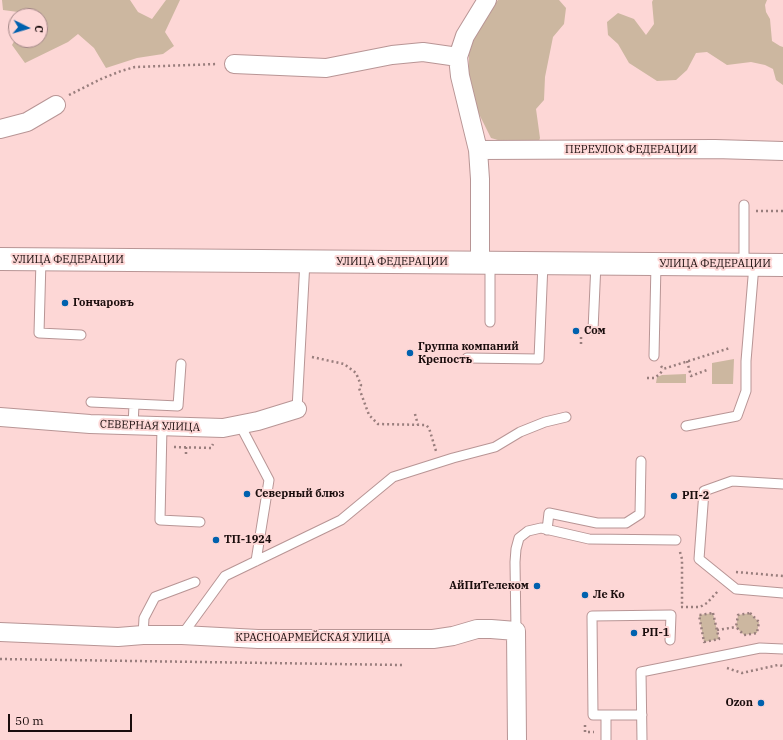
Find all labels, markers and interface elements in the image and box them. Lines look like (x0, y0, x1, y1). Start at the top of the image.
north arrow (8, 8, 48, 48)
text: С (32, 25, 46, 33)
street label: ПЕРЕУЛОК ФЕДЕРАЦИИ (565, 143, 697, 157)
street label: УЛИЦА ФЕДЕРАЦИИ (12, 253, 124, 267)
street label: УЛИЦА ФЕДЕРАЦИИ (336, 255, 448, 269)
street label: УЛИЦА ФЕДЕРАЦИИ (659, 257, 771, 271)
place label: Гончаровъ (73, 296, 134, 310)
marker: Гончаровъ (60, 298, 70, 308)
place label: Сом (584, 324, 606, 338)
marker: Сом (571, 326, 581, 336)
place label: Группа компаний Крепость (418, 340, 519, 366)
marker: Группа компаний Крепость (405, 348, 415, 358)
street label: СЕВЕРНАЯ УЛИЦА (100, 418, 200, 434)
place label: Северный блюз (255, 487, 344, 501)
marker: Северный блюз (242, 489, 252, 499)
place label: РП-2 (682, 489, 709, 503)
marker: РП-2 (669, 491, 679, 501)
place label: ТП-1924 (224, 533, 272, 547)
marker: ТП-1924 (211, 535, 221, 545)
place label: АйПиТелеком (449, 579, 529, 593)
marker: АйПиТелеком (532, 581, 542, 591)
place label: Ле Ко (593, 588, 625, 602)
marker: Ле Ко (580, 590, 590, 600)
place label: РП-1 (642, 626, 669, 640)
marker: РП-1 (629, 628, 639, 638)
street label: КРАСНОАРМЕЙСКАЯ УЛИЦА (235, 631, 391, 645)
place label: Ozon (725, 696, 753, 710)
marker: Ozon (756, 698, 766, 708)
scale bar (10, 706, 134, 732)
text: 50 m (15, 713, 44, 728)

